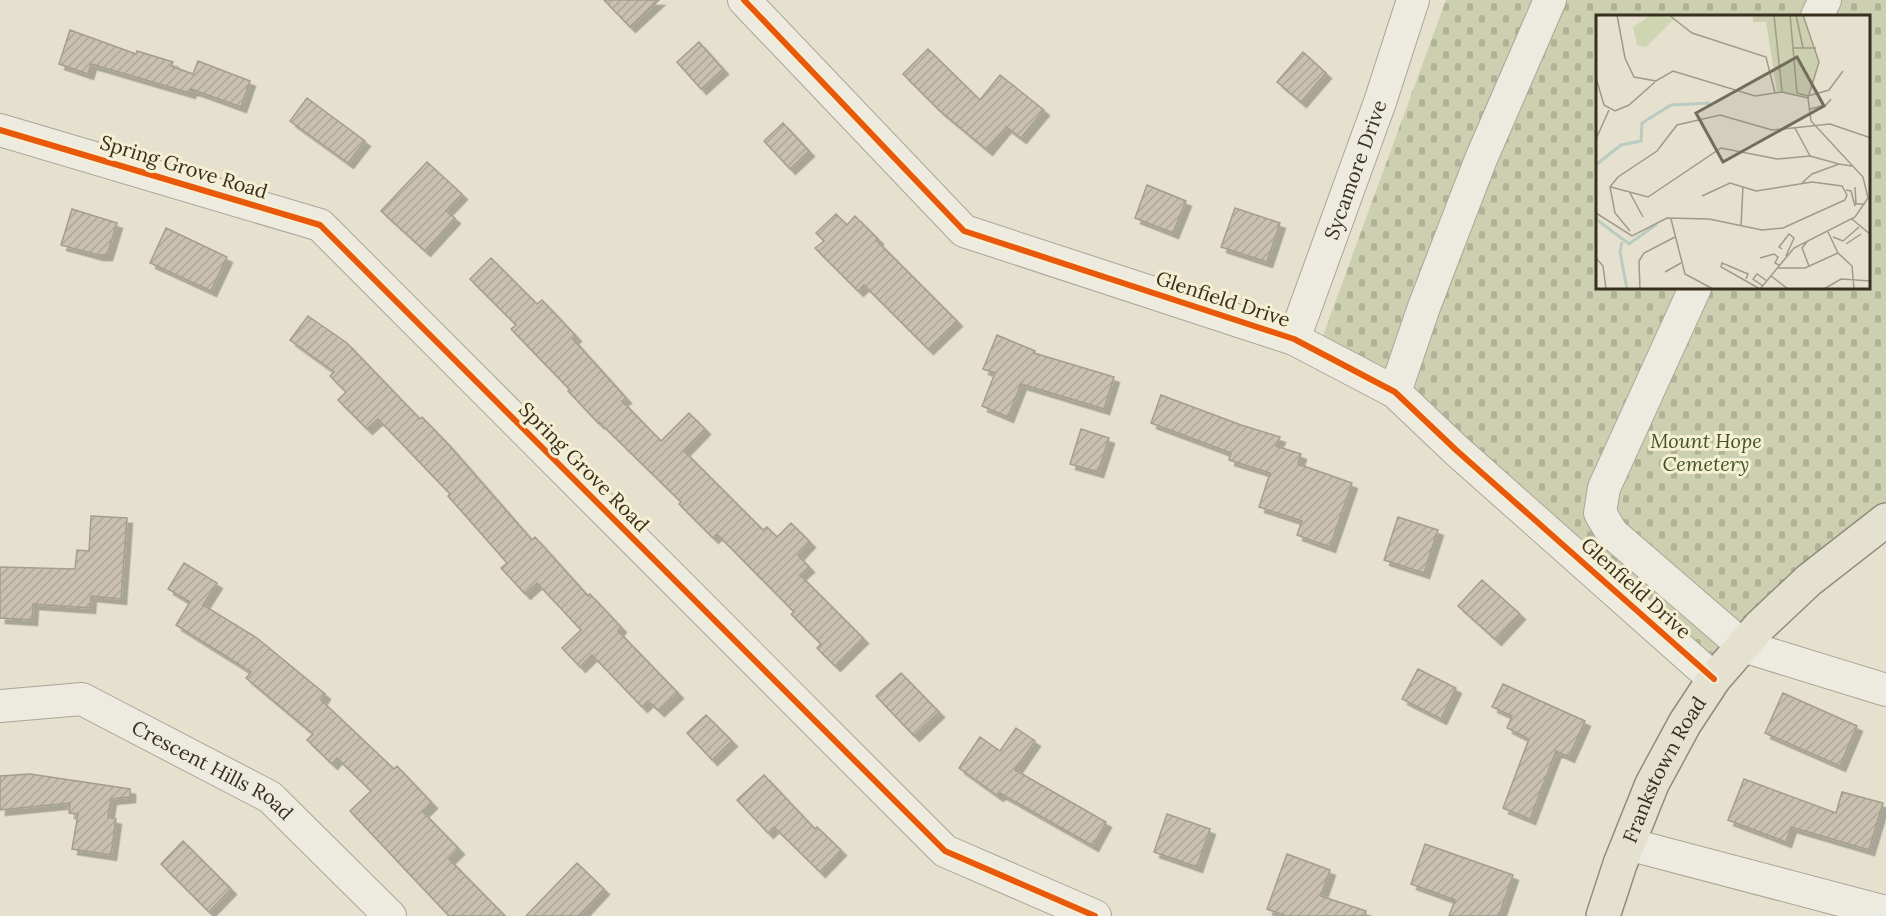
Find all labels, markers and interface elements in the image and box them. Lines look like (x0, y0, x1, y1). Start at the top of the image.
inset map (1596, 15, 1871, 290)
street label: Sycamore Drive (1318, 96, 1392, 243)
street label: Spring Grove Road (97, 129, 271, 204)
street label: Glenfield Drive (1153, 265, 1294, 332)
street label: Spring Grove Road (514, 396, 655, 537)
park label: Mount Hope Cemetery (1650, 428, 1762, 476)
street label: Glenfield Drive (1576, 532, 1697, 644)
street label: Frankstown Road (1617, 691, 1711, 846)
street label: Crescent Hills Road (128, 714, 299, 825)

